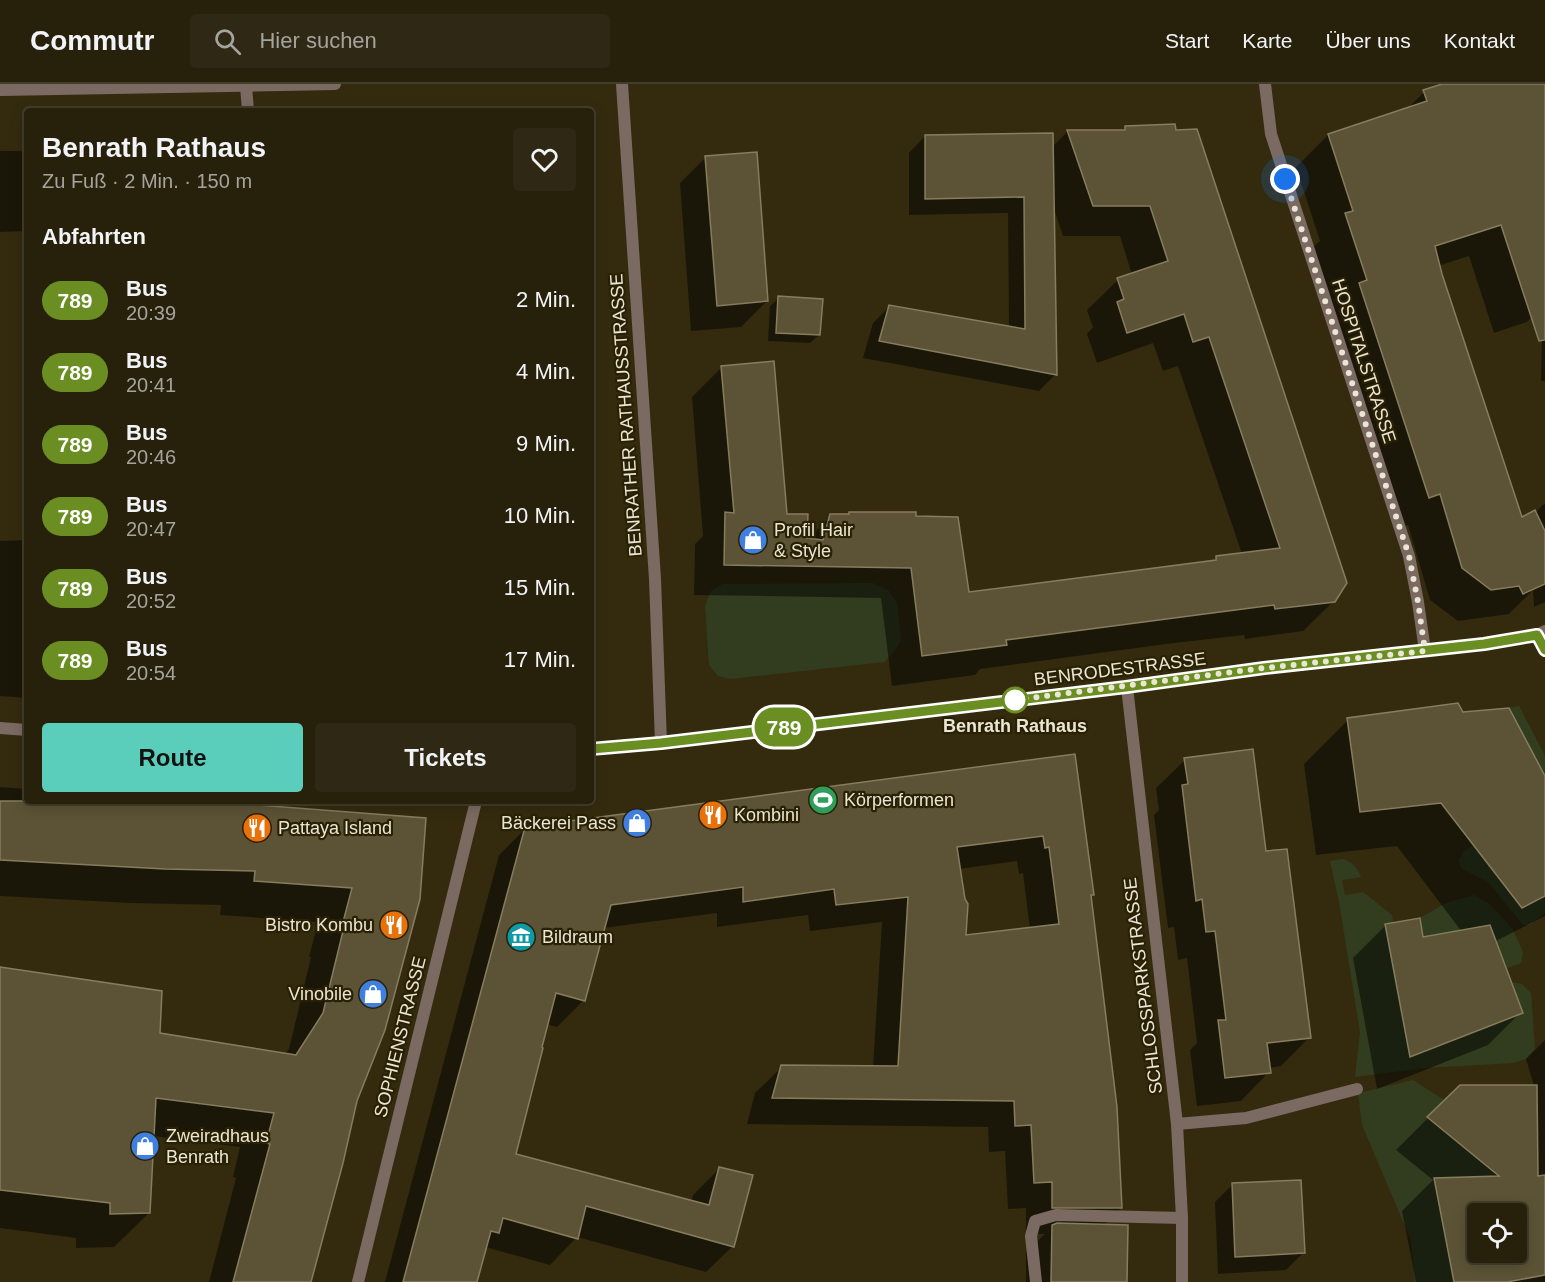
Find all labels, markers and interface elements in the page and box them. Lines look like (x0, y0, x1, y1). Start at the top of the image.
search box (190, 14, 610, 68)
text: Commutr (30, 25, 154, 56)
icon: search (211, 25, 244, 58)
text: Hier suchen (259, 28, 377, 53)
text: Start (1165, 29, 1209, 52)
text: Karte (1242, 29, 1293, 52)
text: Über uns (1326, 29, 1411, 52)
text: Kontakt (1444, 29, 1515, 52)
button: heart (513, 128, 576, 191)
text: Benrath Rathaus (42, 132, 266, 163)
your location (1270, 164, 1300, 194)
text: Zu Fuß · 2 Min. · 150 m (42, 170, 252, 192)
text: Abfahrten (42, 224, 146, 249)
street label: BENRATHER RATHAUSSTRASSE (606, 273, 646, 557)
text: Bus (126, 276, 168, 301)
street label: HOSPITALSTRASSE (1328, 276, 1400, 446)
text: 2 Min. (516, 287, 576, 312)
text: 789 (57, 289, 93, 312)
text: 20:39 (126, 302, 176, 324)
text: Bus (126, 348, 168, 373)
text: 4 Min. (516, 359, 576, 384)
text: 789 (57, 361, 93, 384)
text: 20:41 (126, 374, 176, 396)
text: Bus (126, 420, 168, 445)
text: 9 Min. (516, 431, 576, 456)
text: 789 (57, 433, 93, 456)
text: 20:46 (126, 446, 176, 468)
text: Bus (126, 492, 168, 517)
text: 10 Min. (504, 503, 576, 528)
text: 789 (57, 505, 93, 528)
text: 20:47 (126, 518, 176, 540)
place label: Profil Hair & Style (774, 520, 853, 561)
shop icon: Profil Hair & Style (737, 524, 769, 556)
text: Bus (126, 564, 168, 589)
text: 15 Min. (504, 575, 576, 600)
text: 789 (57, 577, 93, 600)
text: 20:52 (126, 590, 176, 612)
text: Bus (126, 636, 168, 661)
text: 17 Min. (504, 647, 576, 672)
text: 789 (57, 649, 93, 672)
street label: BENRODESTRASSE (1033, 649, 1207, 689)
text: 20:54 (126, 662, 176, 684)
marker: Benrath Rathaus (1002, 687, 1028, 713)
line badge: 789 (750, 708, 818, 746)
text: 789 (766, 716, 802, 739)
place label: Benrath Rathaus (943, 716, 1087, 736)
button: Route (42, 723, 303, 792)
button: Tickets (315, 723, 576, 792)
sports icon: Körperformen (807, 784, 839, 816)
place label: Körperformen (844, 790, 954, 810)
restaurant icon: Kombini (697, 799, 729, 831)
place label: Kombini (734, 805, 799, 825)
shop icon: Bäckerei Pass (621, 807, 653, 839)
restaurant icon: Pattaya Island (241, 812, 273, 844)
place label: Bäckerei Pass (501, 813, 616, 833)
place label: Pattaya Island (278, 818, 392, 838)
street label: SCHLOSSPARKSTRASSE (1120, 877, 1166, 1095)
restaurant icon: Bistro Kombu (378, 909, 410, 941)
place label: Bistro Kombu (265, 915, 373, 935)
museum icon: Bildraum (505, 921, 537, 953)
place label: Bildraum (542, 927, 613, 947)
street label: SOPHIENSTRASSE (370, 955, 430, 1119)
shop icon: Vinobile (357, 978, 389, 1010)
place label: Vinobile (288, 984, 352, 1004)
place label: Zweiradhaus Benrath (166, 1126, 269, 1167)
shop icon: Zweiradhaus Benrath (129, 1130, 161, 1162)
map controls (1467, 1203, 1527, 1263)
button: locate (1467, 1203, 1527, 1263)

